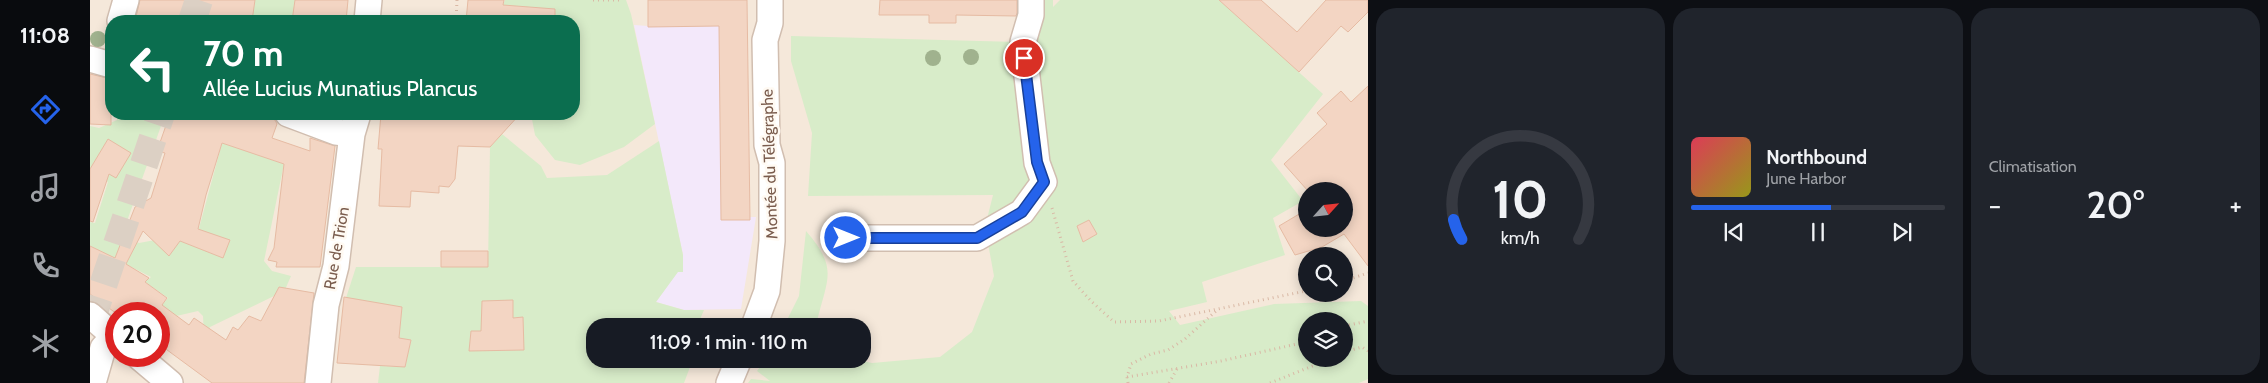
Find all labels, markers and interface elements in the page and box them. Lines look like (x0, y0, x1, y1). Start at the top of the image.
text: 11:08 (20, 22, 70, 49)
text: 70 m (203, 32, 284, 75)
icon: left (120, 35, 185, 100)
pin (1003, 37, 1045, 79)
icon: arrive (1010, 44, 1038, 72)
text: Allée Lucius Munatius Plancus (203, 75, 477, 102)
street label: Montée du Télégraphe (757, 89, 782, 239)
icon: directions (28, 92, 63, 127)
text: Northbound (1766, 146, 1867, 169)
text: Climatisation (1989, 157, 2077, 176)
text: 10 (1493, 168, 1549, 231)
text: June Harbor (1766, 169, 1846, 188)
icon: music (28, 170, 63, 205)
text: 20° (2086, 181, 2144, 228)
north arrow (1298, 182, 1352, 238)
map controls (1298, 182, 1353, 367)
text: − (1989, 188, 2001, 222)
text: + (2230, 188, 2242, 222)
street label: Rue de Trion (320, 205, 353, 291)
position arrow (819, 211, 871, 263)
icon: previous (1720, 218, 1748, 246)
icon: pause (1804, 218, 1832, 246)
icon: next (1888, 218, 1916, 246)
text: km/h (1501, 227, 1540, 248)
button: search (1298, 247, 1353, 302)
icon: phone (28, 248, 63, 283)
speed limit sign: 20 (105, 302, 170, 367)
button: layers (1298, 312, 1353, 367)
icon: climate (28, 326, 63, 361)
text: 11:09 · 1 min · 110 m (650, 331, 807, 354)

